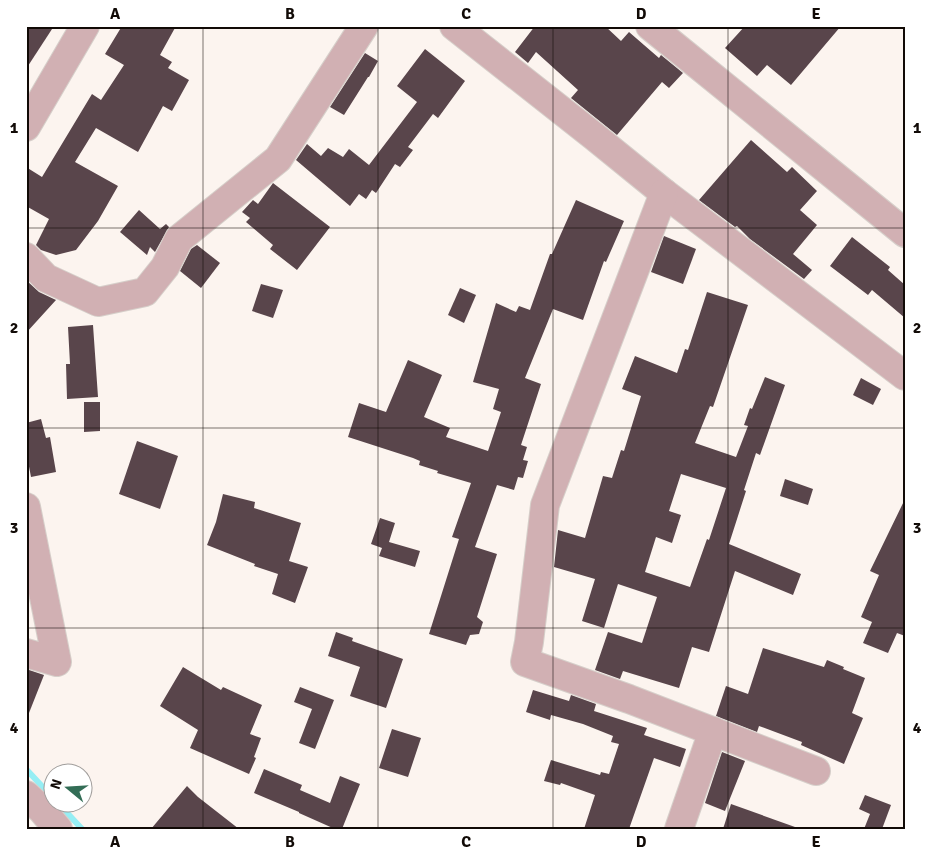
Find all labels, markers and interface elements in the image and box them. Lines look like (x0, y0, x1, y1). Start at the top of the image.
text: A (110, 4, 121, 24)
text: B (285, 4, 295, 24)
text: C (461, 4, 471, 24)
text: D (636, 4, 647, 24)
text: E (811, 4, 821, 24)
text: 1 (10, 118, 19, 138)
text: 1 (913, 118, 922, 138)
text: 2 (10, 318, 18, 338)
text: 2 (913, 318, 921, 338)
text: 3 (10, 518, 18, 538)
text: 3 (913, 518, 921, 538)
text: 4 (10, 718, 19, 738)
text: 4 (913, 718, 922, 738)
north arrow (42, 762, 92, 812)
text: N (47, 777, 66, 791)
text: A (110, 832, 121, 852)
text: B (285, 832, 295, 852)
text: C (461, 832, 471, 852)
text: D (636, 832, 647, 852)
text: E (811, 832, 821, 852)

